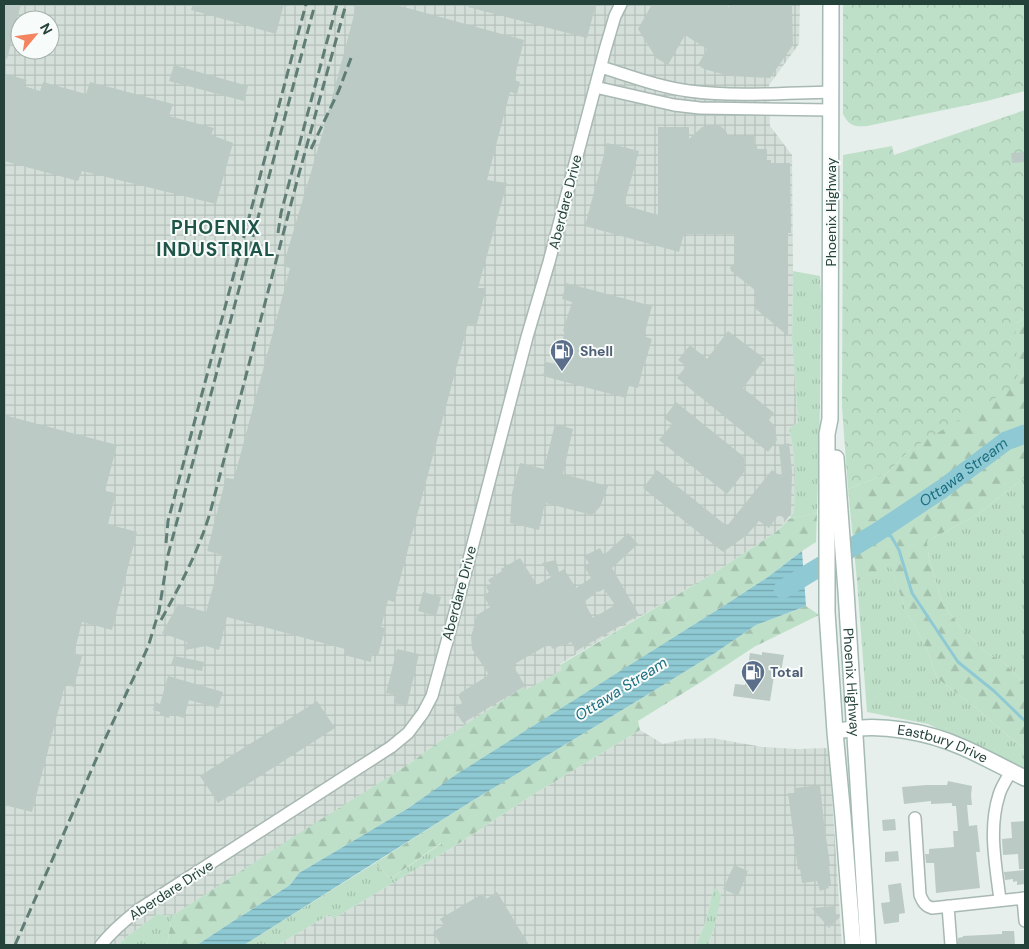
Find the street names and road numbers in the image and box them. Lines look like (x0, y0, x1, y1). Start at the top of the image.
street label: Aberdare Drive (545, 153, 585, 251)
street label: Phoenix Highway (822, 157, 840, 266)
street label: Aberdare Drive (438, 544, 480, 642)
street label: Phoenix Highway (839, 627, 864, 738)
street label: Eastbury Drive (896, 720, 991, 767)
street label: Aberdare Drive (125, 856, 217, 924)

